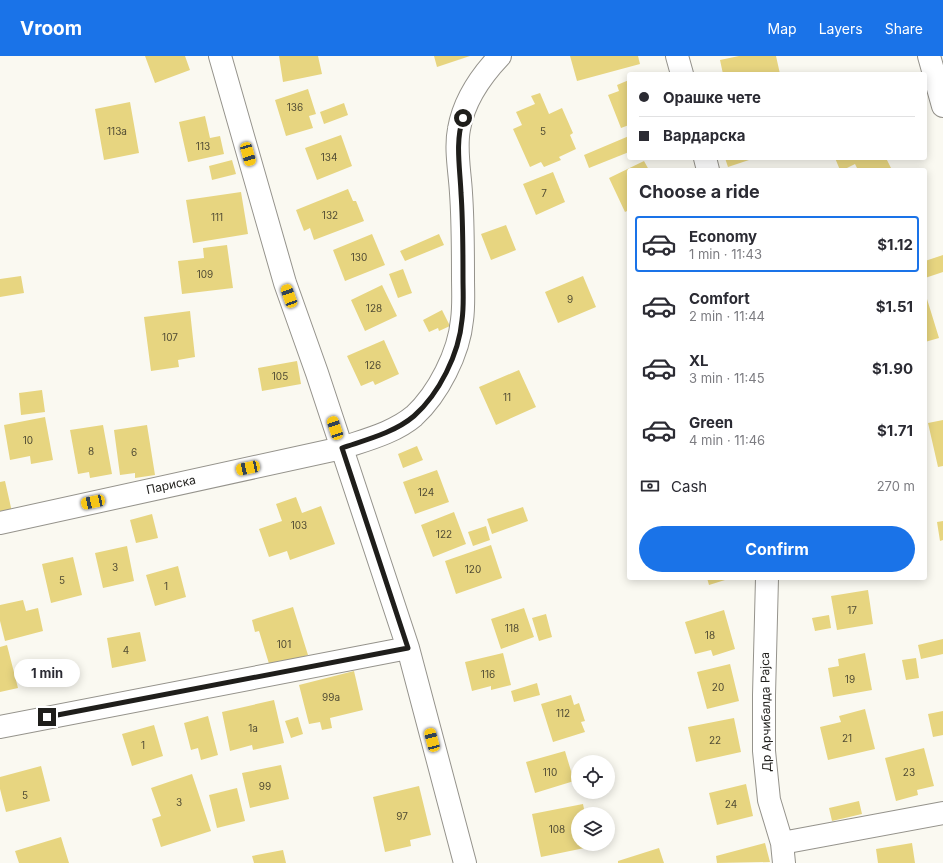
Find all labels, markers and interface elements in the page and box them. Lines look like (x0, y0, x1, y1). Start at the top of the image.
text: Vroom (20, 17, 82, 40)
text: Map (768, 20, 797, 37)
text: Layers (819, 20, 863, 37)
text: Share (885, 20, 923, 37)
text: Орашке чете (663, 88, 761, 107)
house number: 136 (287, 101, 303, 113)
route start (454, 109, 472, 127)
house number: 113a (107, 125, 127, 137)
house number: 5 (540, 125, 546, 137)
text: Вардарска (663, 126, 746, 145)
house number: 113 (196, 140, 210, 152)
car (239, 141, 257, 167)
house number: 134 (321, 151, 337, 163)
text: Choose a ride (639, 181, 760, 202)
house number: 7 (541, 187, 547, 199)
house number: 132 (322, 209, 338, 221)
house number: 111 (211, 211, 223, 223)
icon: car (641, 226, 677, 262)
text: Economy (689, 227, 757, 246)
text: $1.12 (877, 235, 913, 254)
text: 1 min · 11:43 (689, 246, 762, 262)
house number: 130 (351, 251, 367, 263)
house number: 109 (197, 268, 213, 280)
car (279, 283, 299, 309)
icon: car (641, 288, 677, 324)
text: Comfort (689, 289, 750, 308)
house number: 9 (567, 293, 573, 305)
text: $1.51 (876, 297, 913, 316)
house number: 128 (366, 302, 382, 314)
text: 2 min · 11:44 (689, 308, 765, 324)
house number: 107 (162, 331, 178, 343)
icon: car (641, 350, 677, 386)
text: XL (689, 351, 709, 370)
house number: 126 (365, 359, 381, 371)
text: $1.90 (872, 359, 913, 378)
house number: 105 (272, 370, 288, 382)
text: 3 min · 11:45 (689, 370, 765, 386)
house number: 11 (503, 391, 511, 403)
icon: car (641, 412, 677, 448)
text: Green (689, 413, 733, 432)
car (326, 415, 344, 441)
text: $1.71 (877, 421, 913, 440)
text: 4 min · 11:46 (689, 432, 765, 448)
house number: 10 (23, 434, 33, 446)
house number: 8 (88, 445, 94, 457)
house number: 6 (131, 446, 137, 458)
car (235, 460, 261, 476)
street label: Париска (145, 472, 197, 497)
icon: cash (639, 475, 661, 497)
text: Cash (671, 477, 707, 496)
text: 270 m (877, 478, 915, 494)
house number: 124 (418, 486, 434, 498)
car (80, 494, 106, 510)
house number: 103 (291, 519, 307, 531)
button: Confirm (639, 526, 915, 572)
house number: 122 (436, 528, 452, 540)
house number: 3 (112, 561, 118, 573)
house number: 120 (465, 563, 481, 575)
house number: 5 (59, 574, 65, 586)
house number: 1 (164, 580, 168, 592)
house number: 17 (847, 604, 857, 616)
house number: 118 (505, 622, 519, 634)
house number: 18 (705, 629, 715, 641)
house number: 101 (277, 638, 291, 650)
house number: 4 (123, 644, 129, 656)
street label: Др Арчибалда Рајса (757, 652, 774, 772)
callout: 1 min (14, 659, 80, 687)
text: 1 min (31, 665, 63, 681)
house number: 116 (481, 668, 495, 680)
house number: 19 (845, 673, 855, 685)
house number: 20 (712, 681, 724, 693)
house number: 99a (322, 691, 340, 703)
house number: 112 (556, 707, 570, 719)
route end (38, 708, 56, 726)
house number: 1a (248, 722, 258, 734)
car (423, 727, 441, 753)
house number: 21 (842, 732, 852, 744)
house number: 22 (709, 734, 721, 746)
house number: 1 (141, 739, 145, 751)
map controls (571, 755, 615, 851)
button: locate (571, 755, 615, 799)
house number: 110 (543, 766, 557, 778)
house number: 23 (903, 766, 915, 778)
house number: 99 (259, 780, 271, 792)
house number: 5 (22, 789, 28, 801)
house number: 3 (176, 796, 182, 808)
house number: 24 (725, 798, 737, 810)
button: layers (571, 807, 615, 851)
house number: 97 (396, 810, 408, 822)
house number: 108 (549, 823, 565, 835)

